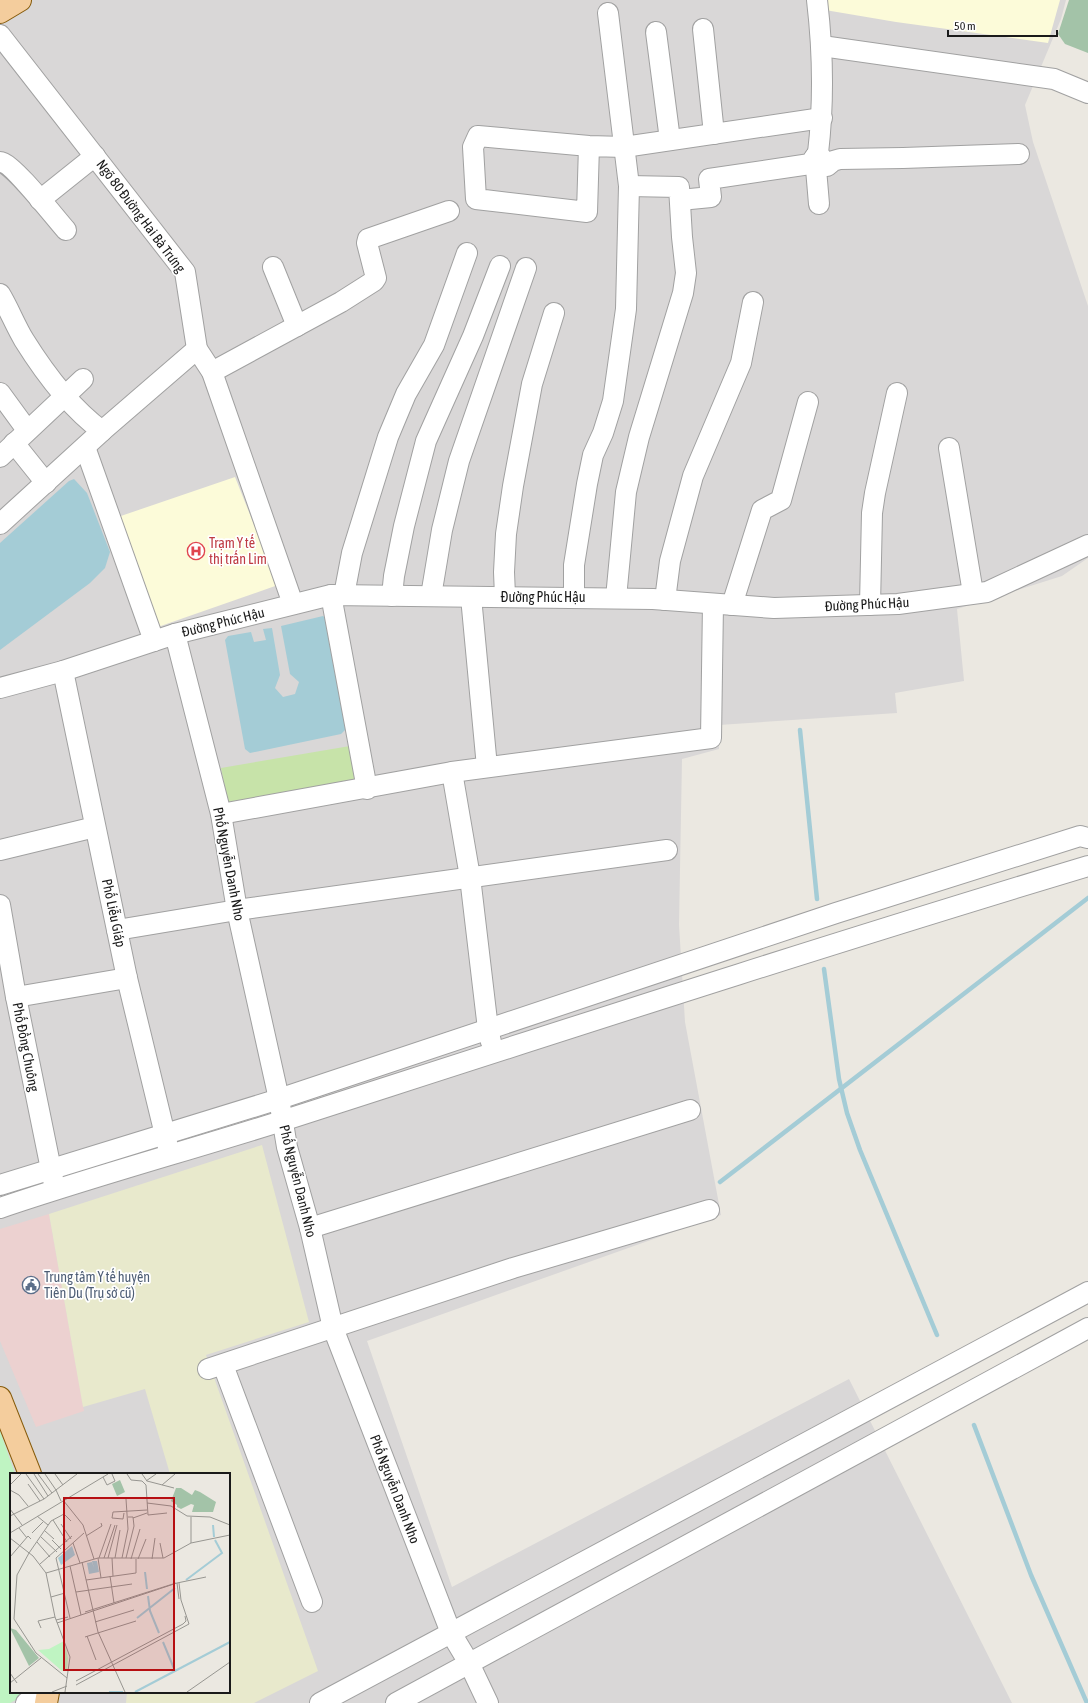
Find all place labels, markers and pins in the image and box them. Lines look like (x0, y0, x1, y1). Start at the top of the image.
place label: Trạm Y tế thị trấn Lim (209, 534, 267, 567)
hospital icon: Trạm Y tế thị trấn Lim (186, 541, 206, 561)
place label: Trung tâm Y tế huyện Tiên Du (Trụ sở cũ) (44, 1268, 150, 1301)
public building icon: Trung tâm Y tế huyện Tiên Du (Trụ sở cũ) (21, 1275, 41, 1295)

